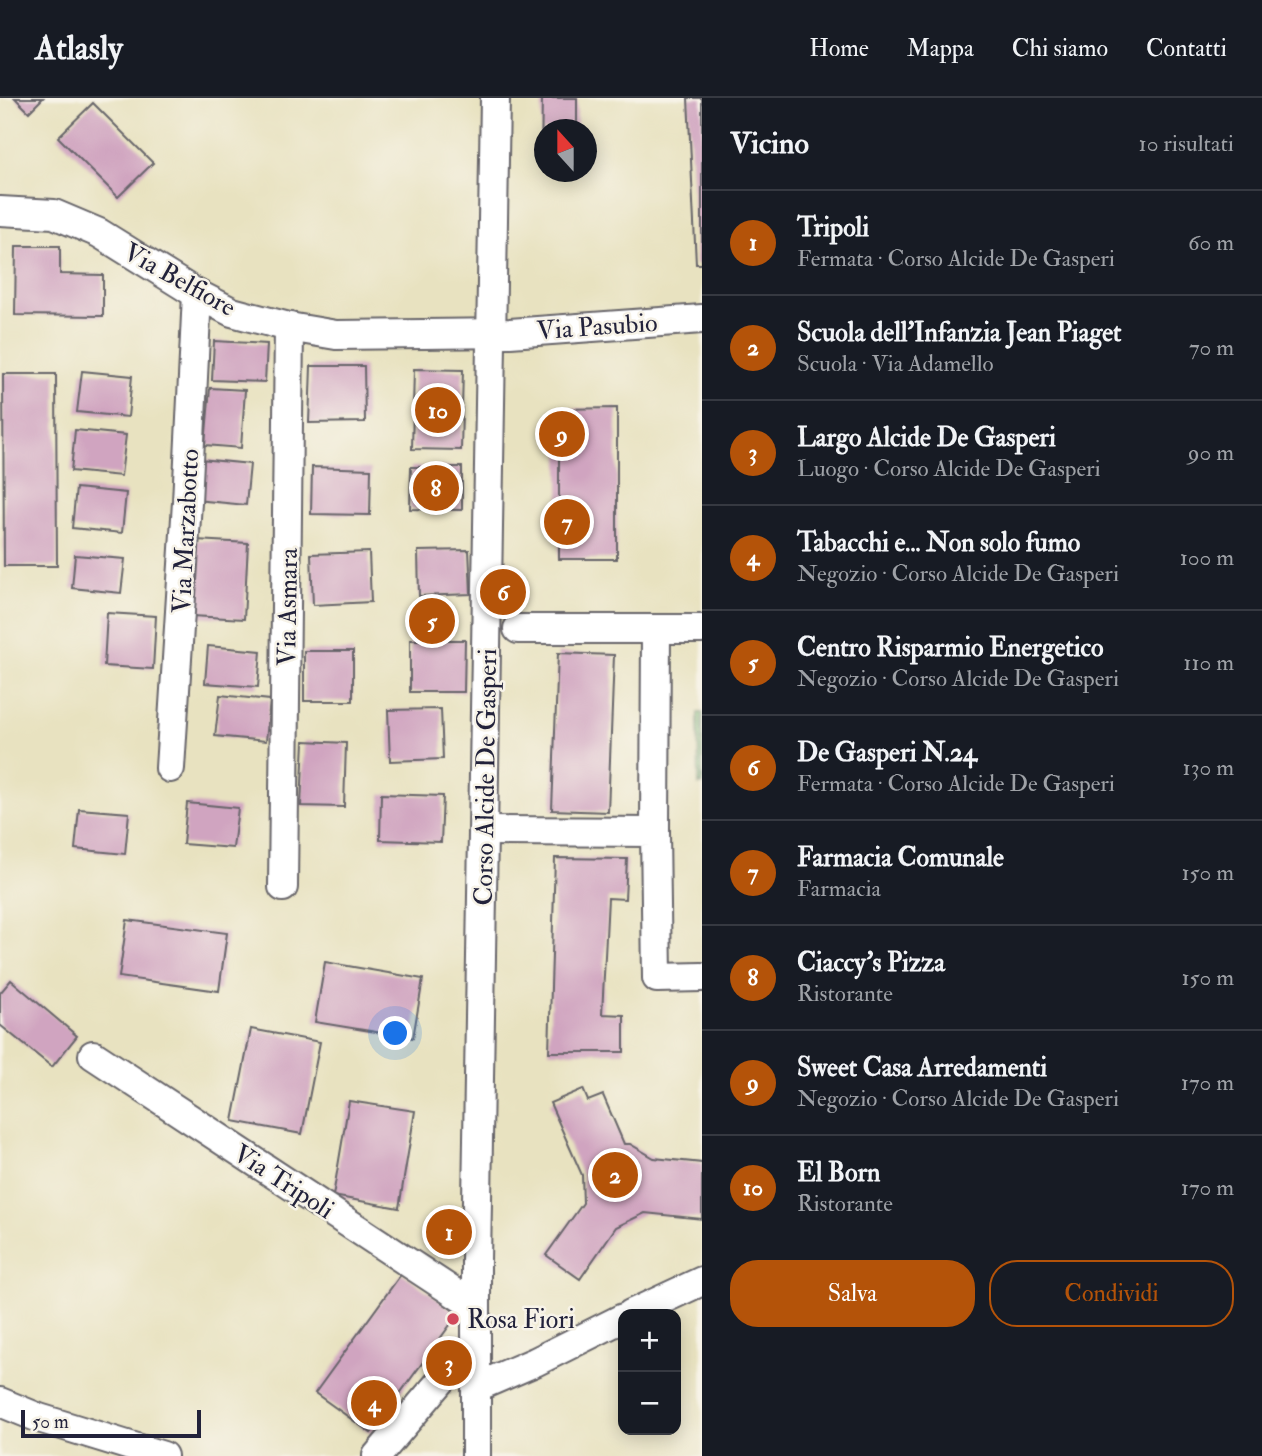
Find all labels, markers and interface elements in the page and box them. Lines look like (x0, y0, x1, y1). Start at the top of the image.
text: Atlasly (35, 28, 123, 69)
text: Home (809, 33, 869, 64)
text: Mappa (907, 33, 974, 64)
text: Chi siamo (1012, 33, 1108, 64)
text: Contatti (1146, 33, 1227, 64)
north arrow (534, 119, 597, 182)
text: Vicino (730, 125, 809, 162)
text: 10 risultati (1139, 129, 1234, 158)
text: Tripoli (797, 212, 869, 244)
text: 1 (749, 228, 757, 257)
text: 60 m (1188, 228, 1234, 257)
street label: Via Belfiore (118, 236, 241, 324)
text: Fermata · Corso Alcide De Gasperi (797, 244, 1115, 273)
street label: Via Pasubio (536, 307, 658, 347)
text: Scuola dell’Infanzia Jean Piaget (797, 317, 1122, 349)
text: 2 (747, 333, 759, 362)
text: 70 m (1189, 333, 1234, 362)
text: Scuola · Via Adamello (797, 349, 994, 378)
pin: 10 (415, 384, 461, 436)
pin: 9 (539, 408, 585, 460)
text: Largo Alcide De Gasperi (797, 422, 1056, 454)
text: 3 (749, 438, 757, 467)
text: 90 m (1188, 438, 1234, 467)
street label: Via Marzabotto (166, 448, 206, 614)
text: Luogo · Corso Alcide De Gasperi (797, 454, 1101, 483)
pin: 8 (413, 462, 459, 514)
pin: 7 (544, 496, 590, 548)
text: Tabacchi e... Non solo fumo (797, 527, 1080, 559)
text: 4 (747, 543, 759, 572)
text: 100 m (1180, 543, 1234, 572)
street label: Via Asmara (271, 547, 305, 666)
text: Negozio · Corso Alcide De Gasperi (797, 559, 1119, 588)
pin: 6 (480, 566, 526, 618)
pin: 5 (409, 595, 455, 647)
text: Centro Risparmio Energetico (797, 632, 1103, 664)
street label: Corso Alcide De Gasperi (468, 648, 505, 906)
text: 5 (748, 648, 758, 677)
text: 110 m (1183, 648, 1234, 677)
text: Negozio · Corso Alcide De Gasperi (797, 664, 1119, 693)
text: De Gasperi N.24 (797, 737, 977, 769)
text: 6 (747, 753, 759, 782)
text: 130 m (1182, 753, 1234, 782)
text: Fermata · Corso Alcide De Gasperi (797, 769, 1115, 798)
text: Farmacia Comunale (797, 842, 1004, 874)
text: 7 (748, 858, 758, 887)
text: 150 m (1181, 858, 1234, 887)
text: Farmacia (797, 874, 881, 903)
text: Ciaccy's Pizza (797, 947, 945, 979)
text: 8 (748, 963, 758, 992)
text: 150 m (1181, 963, 1234, 992)
text: Ristorante (797, 979, 893, 1008)
your location (378, 1016, 412, 1050)
text: Sweet Casa Arredamenti (797, 1052, 1047, 1084)
text: 9 (747, 1068, 759, 1097)
text: 170 m (1181, 1068, 1234, 1097)
text: Negozio · Corso Alcide De Gasperi (797, 1084, 1119, 1113)
street label: Via Tripoli (227, 1138, 340, 1227)
pin: 2 (592, 1149, 638, 1201)
text: El Born (797, 1157, 881, 1189)
text: 10 (743, 1173, 763, 1202)
text: 170 m (1181, 1173, 1234, 1202)
text: Ristorante (797, 1189, 893, 1218)
pin: 1 (426, 1206, 472, 1258)
button: Salva (730, 1260, 975, 1327)
button: Condividi (989, 1260, 1234, 1327)
place label: Rosa Fiori (467, 1304, 575, 1336)
map controls (618, 1309, 681, 1435)
button: + (618, 1309, 681, 1372)
marker: Rosa Fiori (445, 1311, 461, 1327)
pin: 3 (426, 1337, 472, 1389)
button: − (618, 1372, 681, 1435)
pin: 4 (351, 1377, 397, 1429)
scale bar (21, 1407, 201, 1439)
text: 50 m (32, 1410, 69, 1434)

